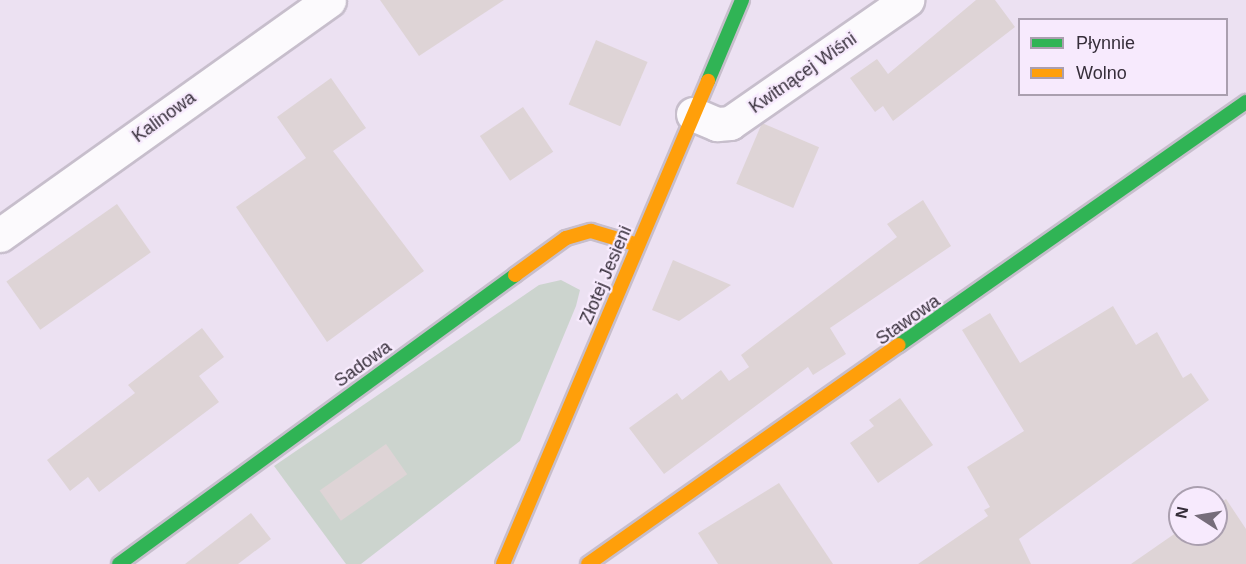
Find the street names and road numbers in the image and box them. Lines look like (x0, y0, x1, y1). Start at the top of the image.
street label: Kwitnącej Wiśni (745, 28, 861, 118)
street label: Kalinowa (128, 87, 200, 147)
street label: Złotej Jesieni (576, 222, 636, 328)
street label: Stawowa (872, 290, 944, 350)
street label: Sadowa (330, 336, 396, 392)

